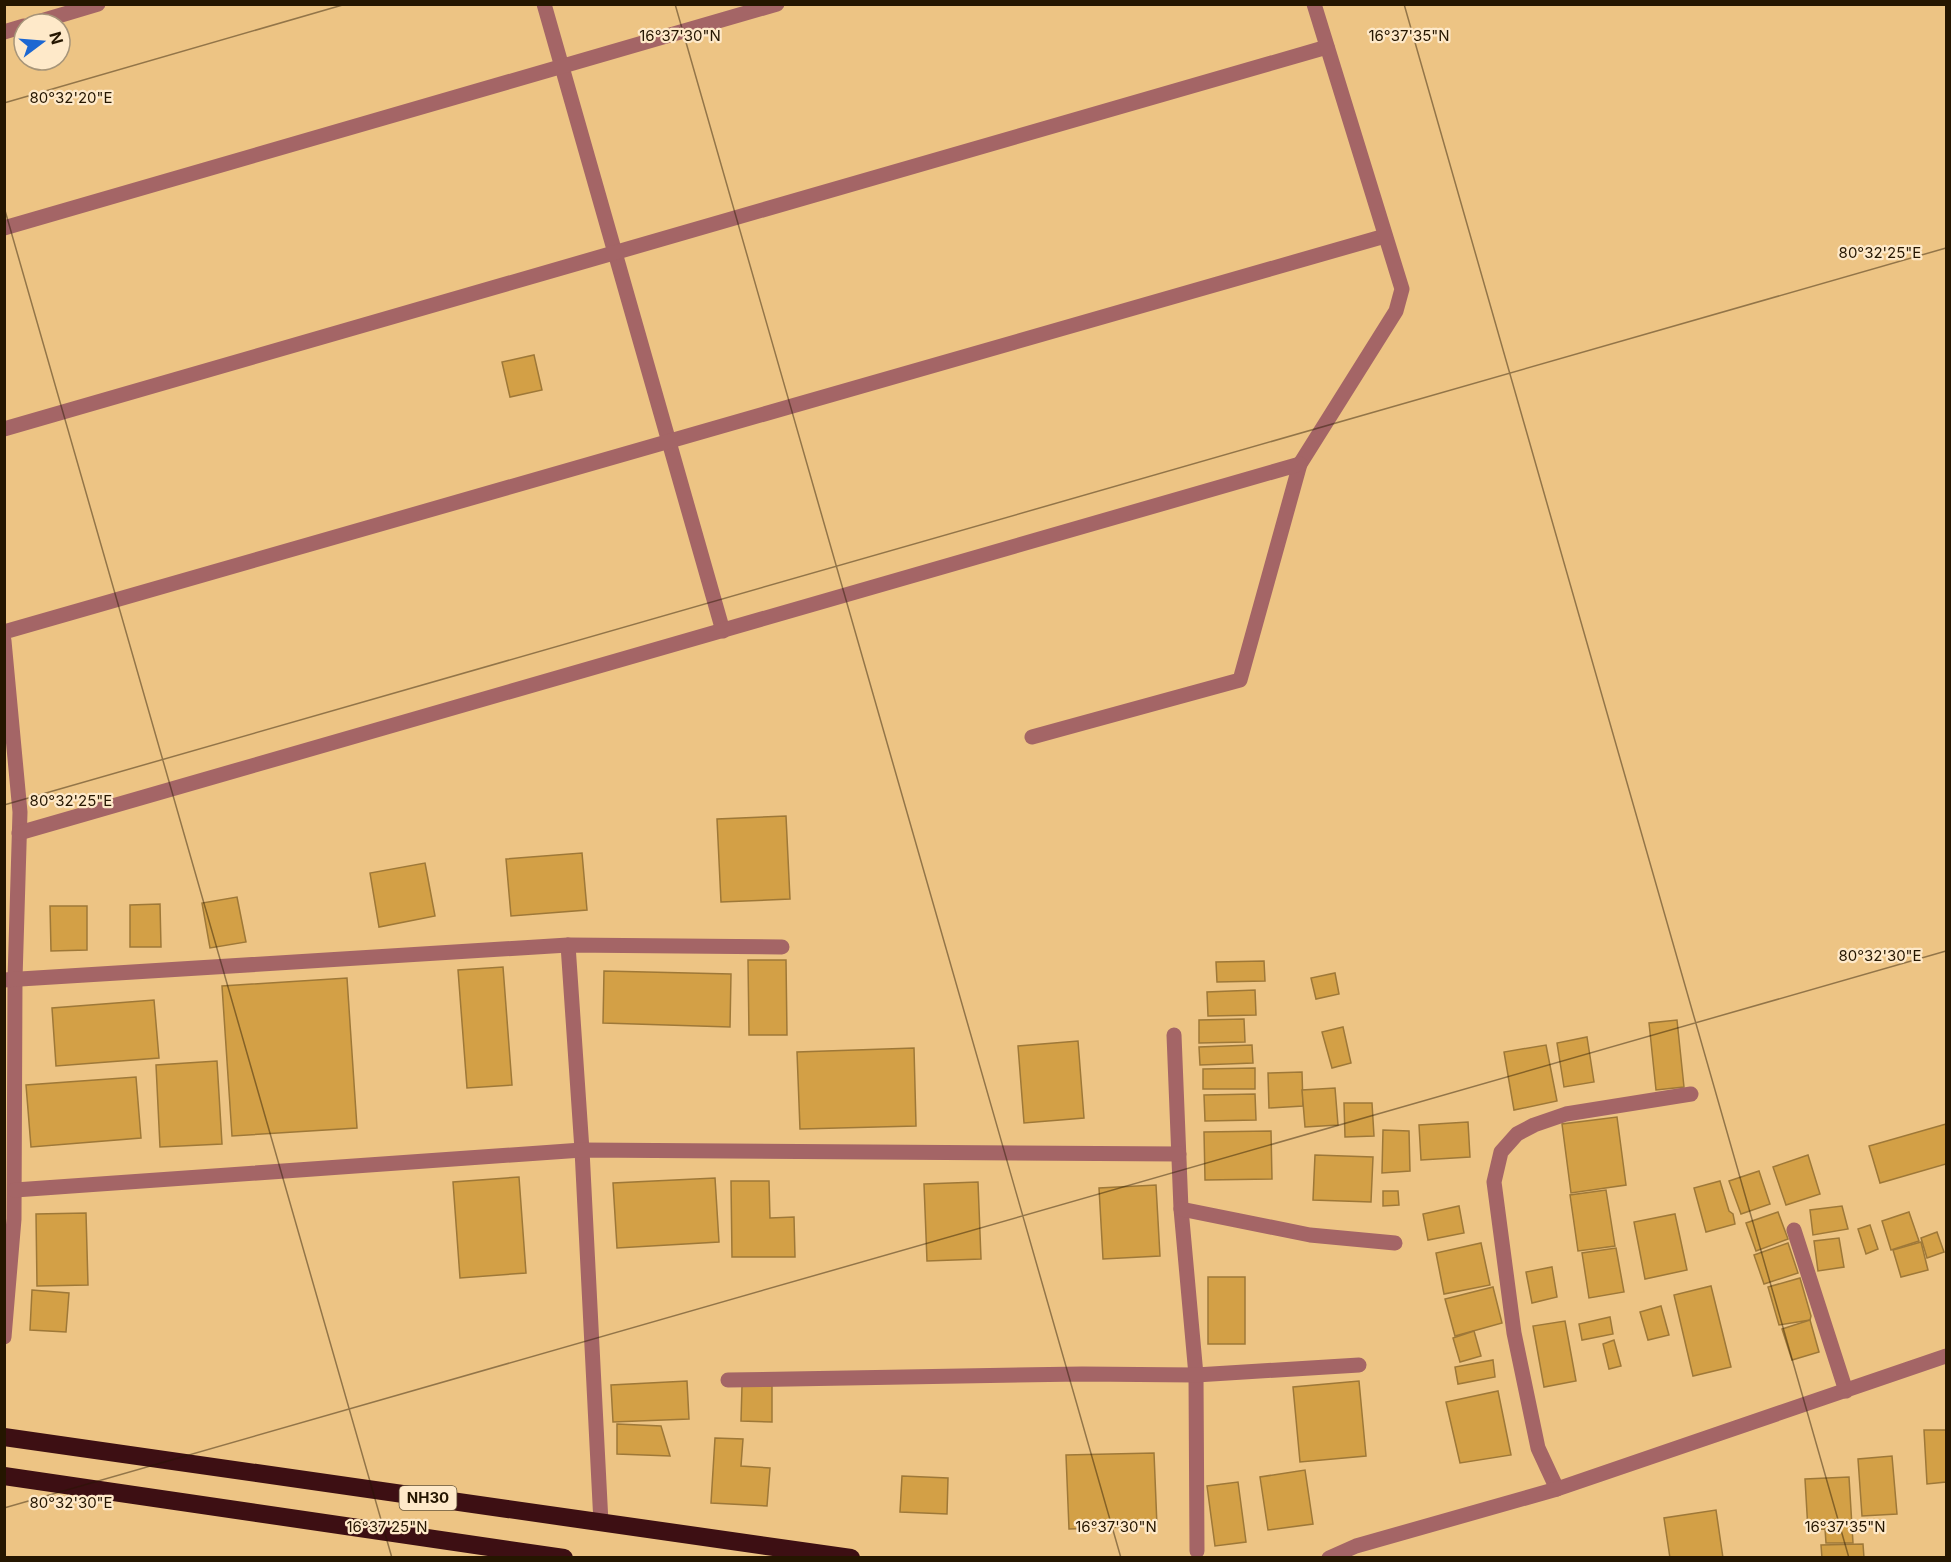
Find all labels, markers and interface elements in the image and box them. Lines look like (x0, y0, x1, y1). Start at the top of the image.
north arrow (12, 12, 72, 72)
text: 16°37'30"N (639, 26, 721, 45)
text: 16°37'35"N (1368, 26, 1450, 45)
text: N (45, 29, 68, 46)
text: 80°32'20"E (29, 88, 113, 107)
text: 80°32'25"E (1839, 243, 1921, 262)
text: 80°32'25"E (30, 791, 112, 810)
text: 80°32'30"E (1838, 946, 1922, 965)
road number: NH30 (400, 1486, 456, 1510)
text: 80°32'30"E (29, 1493, 113, 1512)
text: 16°37'25"N (346, 1517, 428, 1536)
text: 16°37'30"N (1075, 1517, 1157, 1536)
text: 16°37'35"N (1804, 1517, 1886, 1536)

